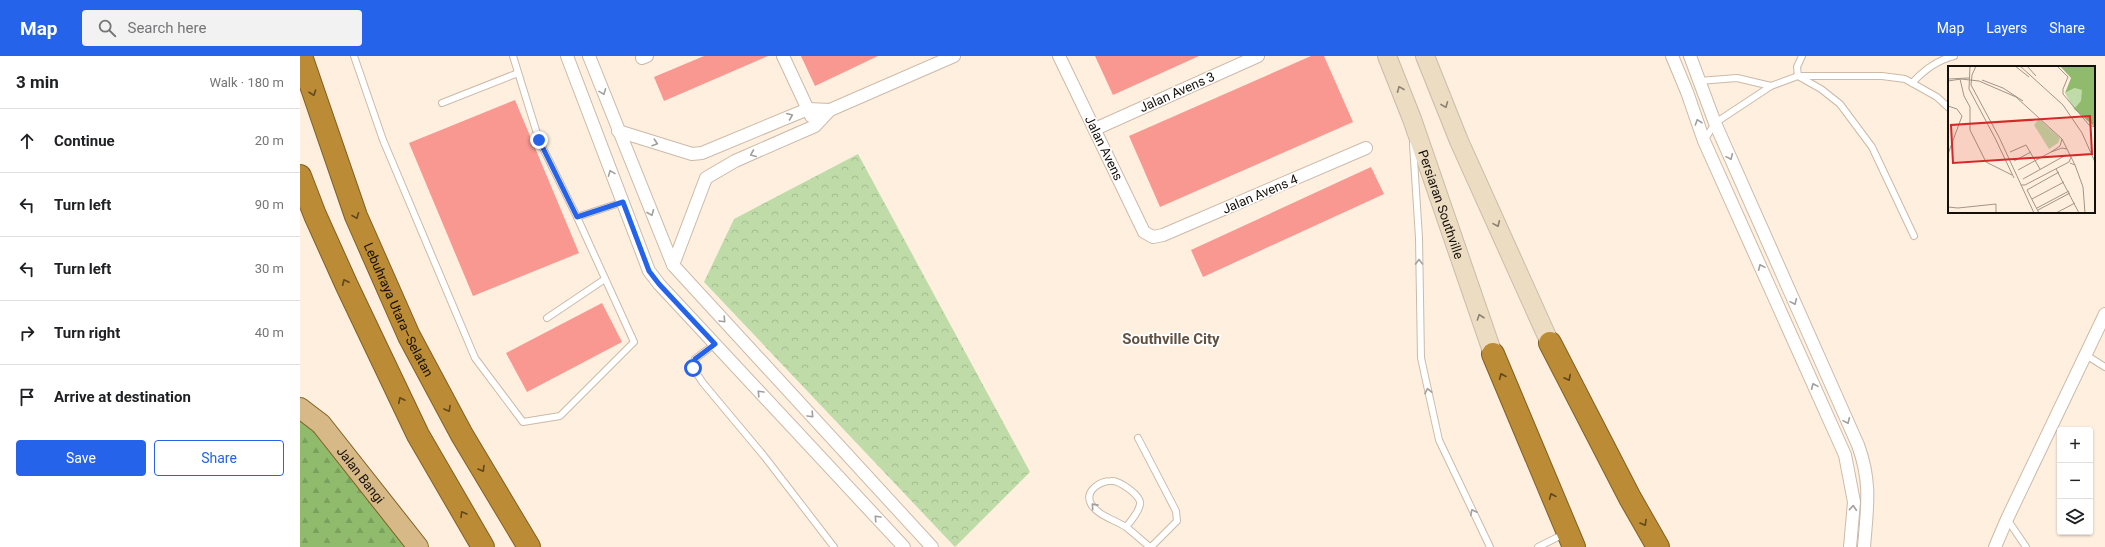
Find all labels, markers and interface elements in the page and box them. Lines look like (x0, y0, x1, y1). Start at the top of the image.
search box (82, 10, 362, 46)
text: Map (20, 17, 58, 40)
icon: search (96, 17, 118, 39)
text: Search here (128, 19, 206, 37)
text: Map (1937, 20, 1964, 36)
text: Layers (1986, 20, 2027, 36)
text: Share (2049, 20, 2085, 36)
inset map (1948, 66, 2095, 213)
street label: Jalan Avens 3 (1137, 69, 1217, 115)
text: 3 min (16, 72, 59, 92)
text: Walk · 180 m (209, 75, 284, 90)
one-way arrow (1396, 86, 1404, 93)
one-way arrow (309, 89, 317, 96)
one-way arrow (599, 89, 607, 96)
one-way arrow (1440, 102, 1448, 109)
one-way arrow (786, 113, 794, 121)
street label: Jalan Avens (1082, 113, 1126, 183)
one-way arrow (1694, 119, 1702, 126)
icon: ahead (16, 130, 38, 152)
route end (530, 131, 548, 149)
text: Continue (54, 132, 115, 150)
text: 20 m (255, 133, 284, 148)
one-way arrow (652, 138, 659, 147)
street label: Persiaran Southville (1416, 148, 1467, 261)
one-way arrow (749, 149, 757, 157)
one-way arrow (1725, 153, 1733, 161)
one-way arrow (608, 169, 616, 176)
street label: Jalan Avens 4 (1220, 171, 1301, 217)
icon: left (16, 194, 38, 216)
text: Turn left (54, 196, 111, 214)
text: 90 m (255, 197, 284, 212)
one-way arrow (647, 210, 655, 217)
one-way arrow (352, 212, 360, 219)
one-way arrow (1492, 221, 1500, 228)
street label: Lebuhraya Utara–Selatan (361, 240, 437, 379)
icon: left (16, 258, 38, 280)
one-way arrow (1415, 259, 1424, 265)
text: Turn left (54, 260, 111, 278)
text: 30 m (255, 261, 284, 276)
one-way arrow (1757, 264, 1765, 271)
one-way arrow (342, 279, 350, 287)
one-way arrow (1789, 297, 1797, 305)
one-way arrow (1476, 314, 1485, 321)
one-way arrow (718, 315, 725, 323)
icon: right (16, 322, 38, 344)
text: Turn right (54, 324, 120, 342)
text: 40 m (255, 325, 284, 340)
district label: Southville City (1122, 330, 1220, 348)
route start (684, 359, 702, 377)
one-way arrow (1499, 373, 1507, 381)
one-way arrow (1563, 373, 1571, 381)
one-way arrow (1811, 382, 1819, 390)
icon: arrive (16, 386, 38, 408)
text: Arrive at destination (54, 388, 191, 406)
one-way arrow (1425, 388, 1433, 394)
one-way arrow (758, 390, 765, 397)
one-way arrow (398, 396, 406, 404)
one-way arrow (443, 405, 450, 412)
one-way arrow (806, 411, 813, 418)
one-way arrow (1842, 416, 1850, 424)
map controls (2057, 427, 2093, 535)
button: + (2057, 427, 2093, 463)
button: Save (16, 440, 146, 476)
button: Share (154, 440, 284, 476)
street label: Jalan Bangi (334, 443, 388, 506)
button: − (2057, 463, 2093, 499)
one-way arrow (477, 465, 485, 472)
one-way arrow (1549, 493, 1557, 501)
button: layers (2057, 499, 2093, 535)
one-way arrow (1092, 503, 1099, 511)
one-way arrow (1849, 505, 1858, 511)
one-way arrow (1470, 509, 1478, 516)
one-way arrow (461, 511, 468, 518)
one-way arrow (875, 516, 882, 523)
one-way arrow (1640, 519, 1647, 526)

